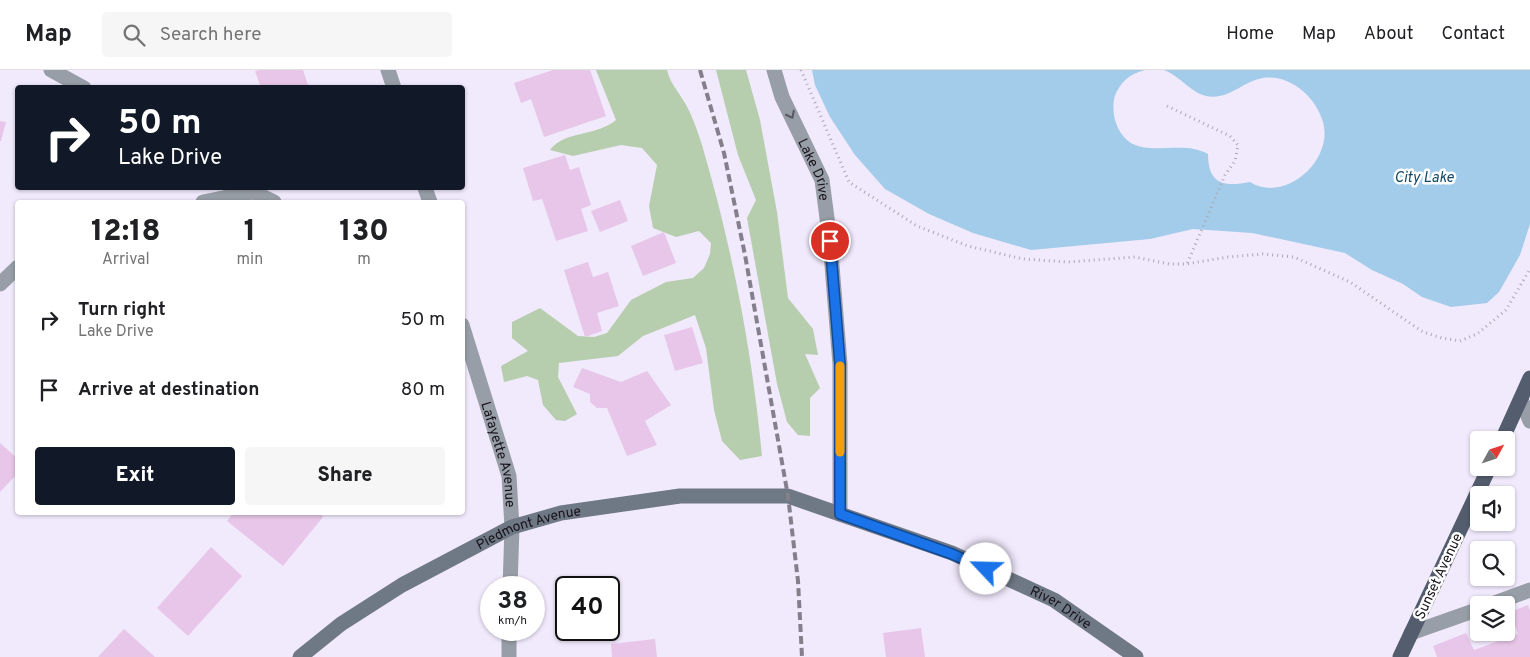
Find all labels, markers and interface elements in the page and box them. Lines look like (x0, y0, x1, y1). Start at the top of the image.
search box (102, 12, 452, 57)
text: Map (25, 20, 72, 50)
icon: search (120, 21, 148, 49)
text: Search here (160, 23, 261, 47)
text: Home (1226, 23, 1274, 46)
text: Map (1302, 23, 1336, 46)
text: About (1364, 23, 1413, 46)
text: Contact (1441, 23, 1505, 46)
text: 50 m (118, 102, 202, 146)
icon: right (35, 105, 100, 170)
one-way arrow (785, 110, 795, 119)
street label: Lake Drive (793, 136, 832, 202)
text: Lake Drive (118, 145, 222, 172)
water label: City Lake (1394, 169, 1454, 188)
text: 12:18 (91, 214, 160, 251)
text: 1 (244, 214, 256, 251)
text: 130 (339, 214, 389, 251)
pin (809, 220, 851, 262)
icon: arrive (816, 227, 844, 255)
text: Arrival (102, 250, 150, 270)
text: min (237, 250, 263, 270)
text: m (357, 250, 371, 270)
text: Turn right (78, 298, 166, 322)
icon: right (35, 306, 63, 334)
text: 50 m (400, 308, 445, 332)
text: Lake Drive (78, 322, 154, 342)
icon: arrive (35, 376, 63, 404)
text: Arrive at destination (78, 378, 259, 402)
text: 80 m (401, 378, 445, 402)
street label: Lafayette Avenue (476, 400, 518, 508)
north arrow (1470, 431, 1515, 476)
map controls (1470, 431, 1515, 641)
button: Exit (35, 447, 235, 505)
button: Share (245, 447, 445, 505)
button: sound (1470, 486, 1515, 531)
street label: Piedmont Avenue (474, 503, 582, 554)
street label: Sunset Avenue (1412, 531, 1467, 622)
button: search (1470, 541, 1515, 586)
position arrow (959, 542, 1011, 594)
speed limit sign: 40 (555, 576, 620, 641)
street label: River Drive (1027, 583, 1094, 634)
text: 38 (497, 586, 528, 618)
button: layers (1470, 596, 1515, 641)
text: km/h (498, 613, 527, 629)

